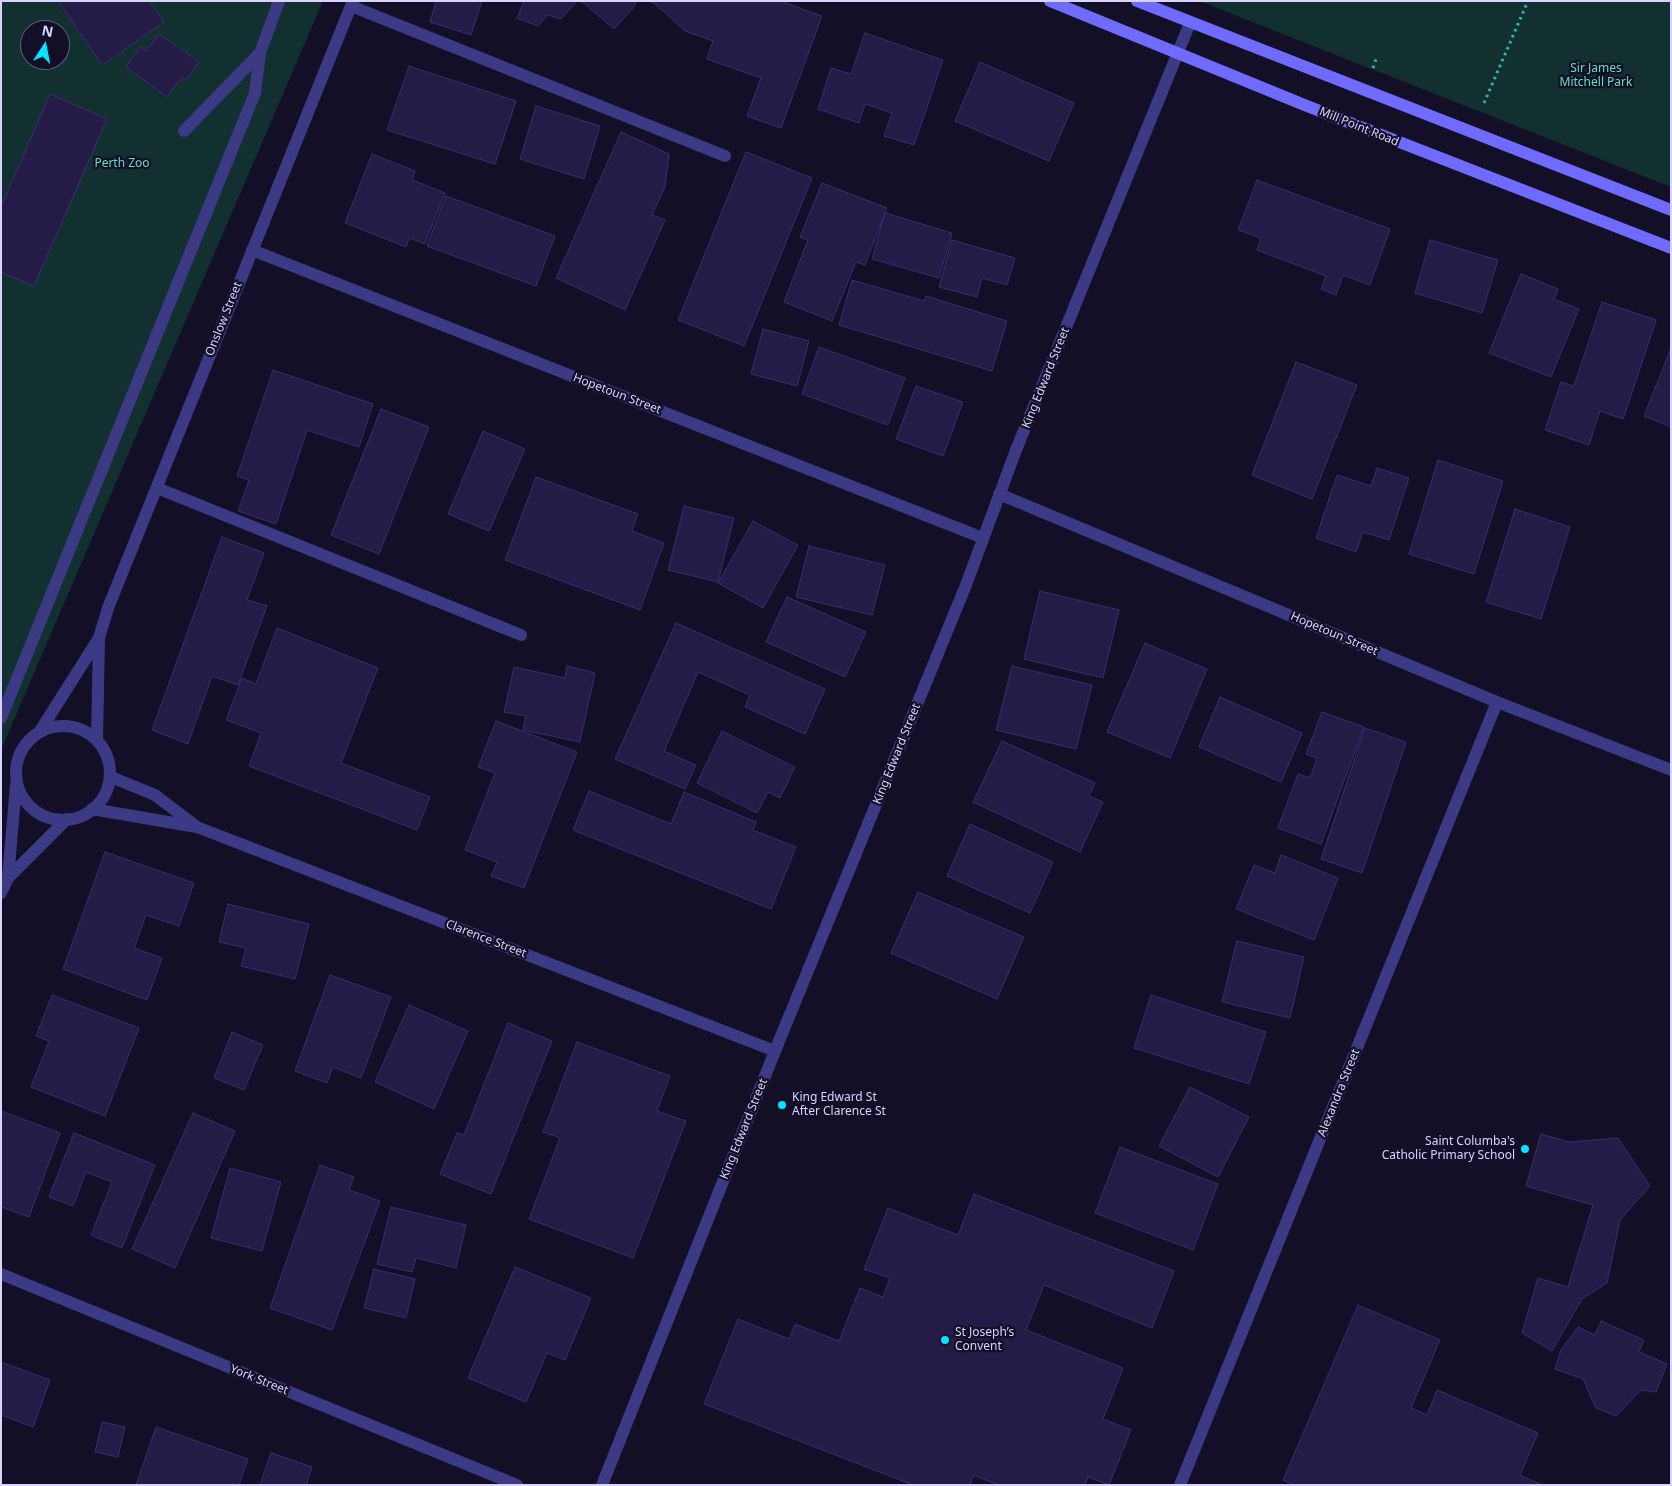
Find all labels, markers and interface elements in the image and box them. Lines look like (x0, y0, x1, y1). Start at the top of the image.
north arrow (20, 20, 70, 70)
text: N (40, 20, 55, 41)
park label: Sir James Mitchell Park (1560, 62, 1632, 90)
street label: Mill Point Road (1317, 104, 1401, 150)
park label: Perth Zoo (94, 157, 150, 171)
street label: Onslow Street (203, 280, 245, 358)
street label: King Edward Street (1019, 326, 1073, 430)
street label: Hopetoun Street (571, 371, 663, 417)
street label: Hopetoun Street (1288, 609, 1380, 659)
street label: King Edward Street (870, 702, 924, 806)
street label: Clarence Street (444, 917, 528, 961)
street label: Alexandra Street (1315, 1047, 1363, 1139)
street label: King Edward Street (717, 1077, 771, 1181)
place label: King Edward St After Clarence St (792, 1091, 886, 1119)
marker: King Edward St After Clarence St (776, 1099, 788, 1111)
place label: Saint Columba's Catholic Primary School (1382, 1135, 1515, 1163)
marker: Saint Columba's Catholic Primary School (1519, 1143, 1531, 1155)
place label: St Joseph’s Convent (955, 1326, 1014, 1354)
marker: St Joseph’s Convent (939, 1334, 951, 1346)
street label: York Street (228, 1362, 290, 1398)

